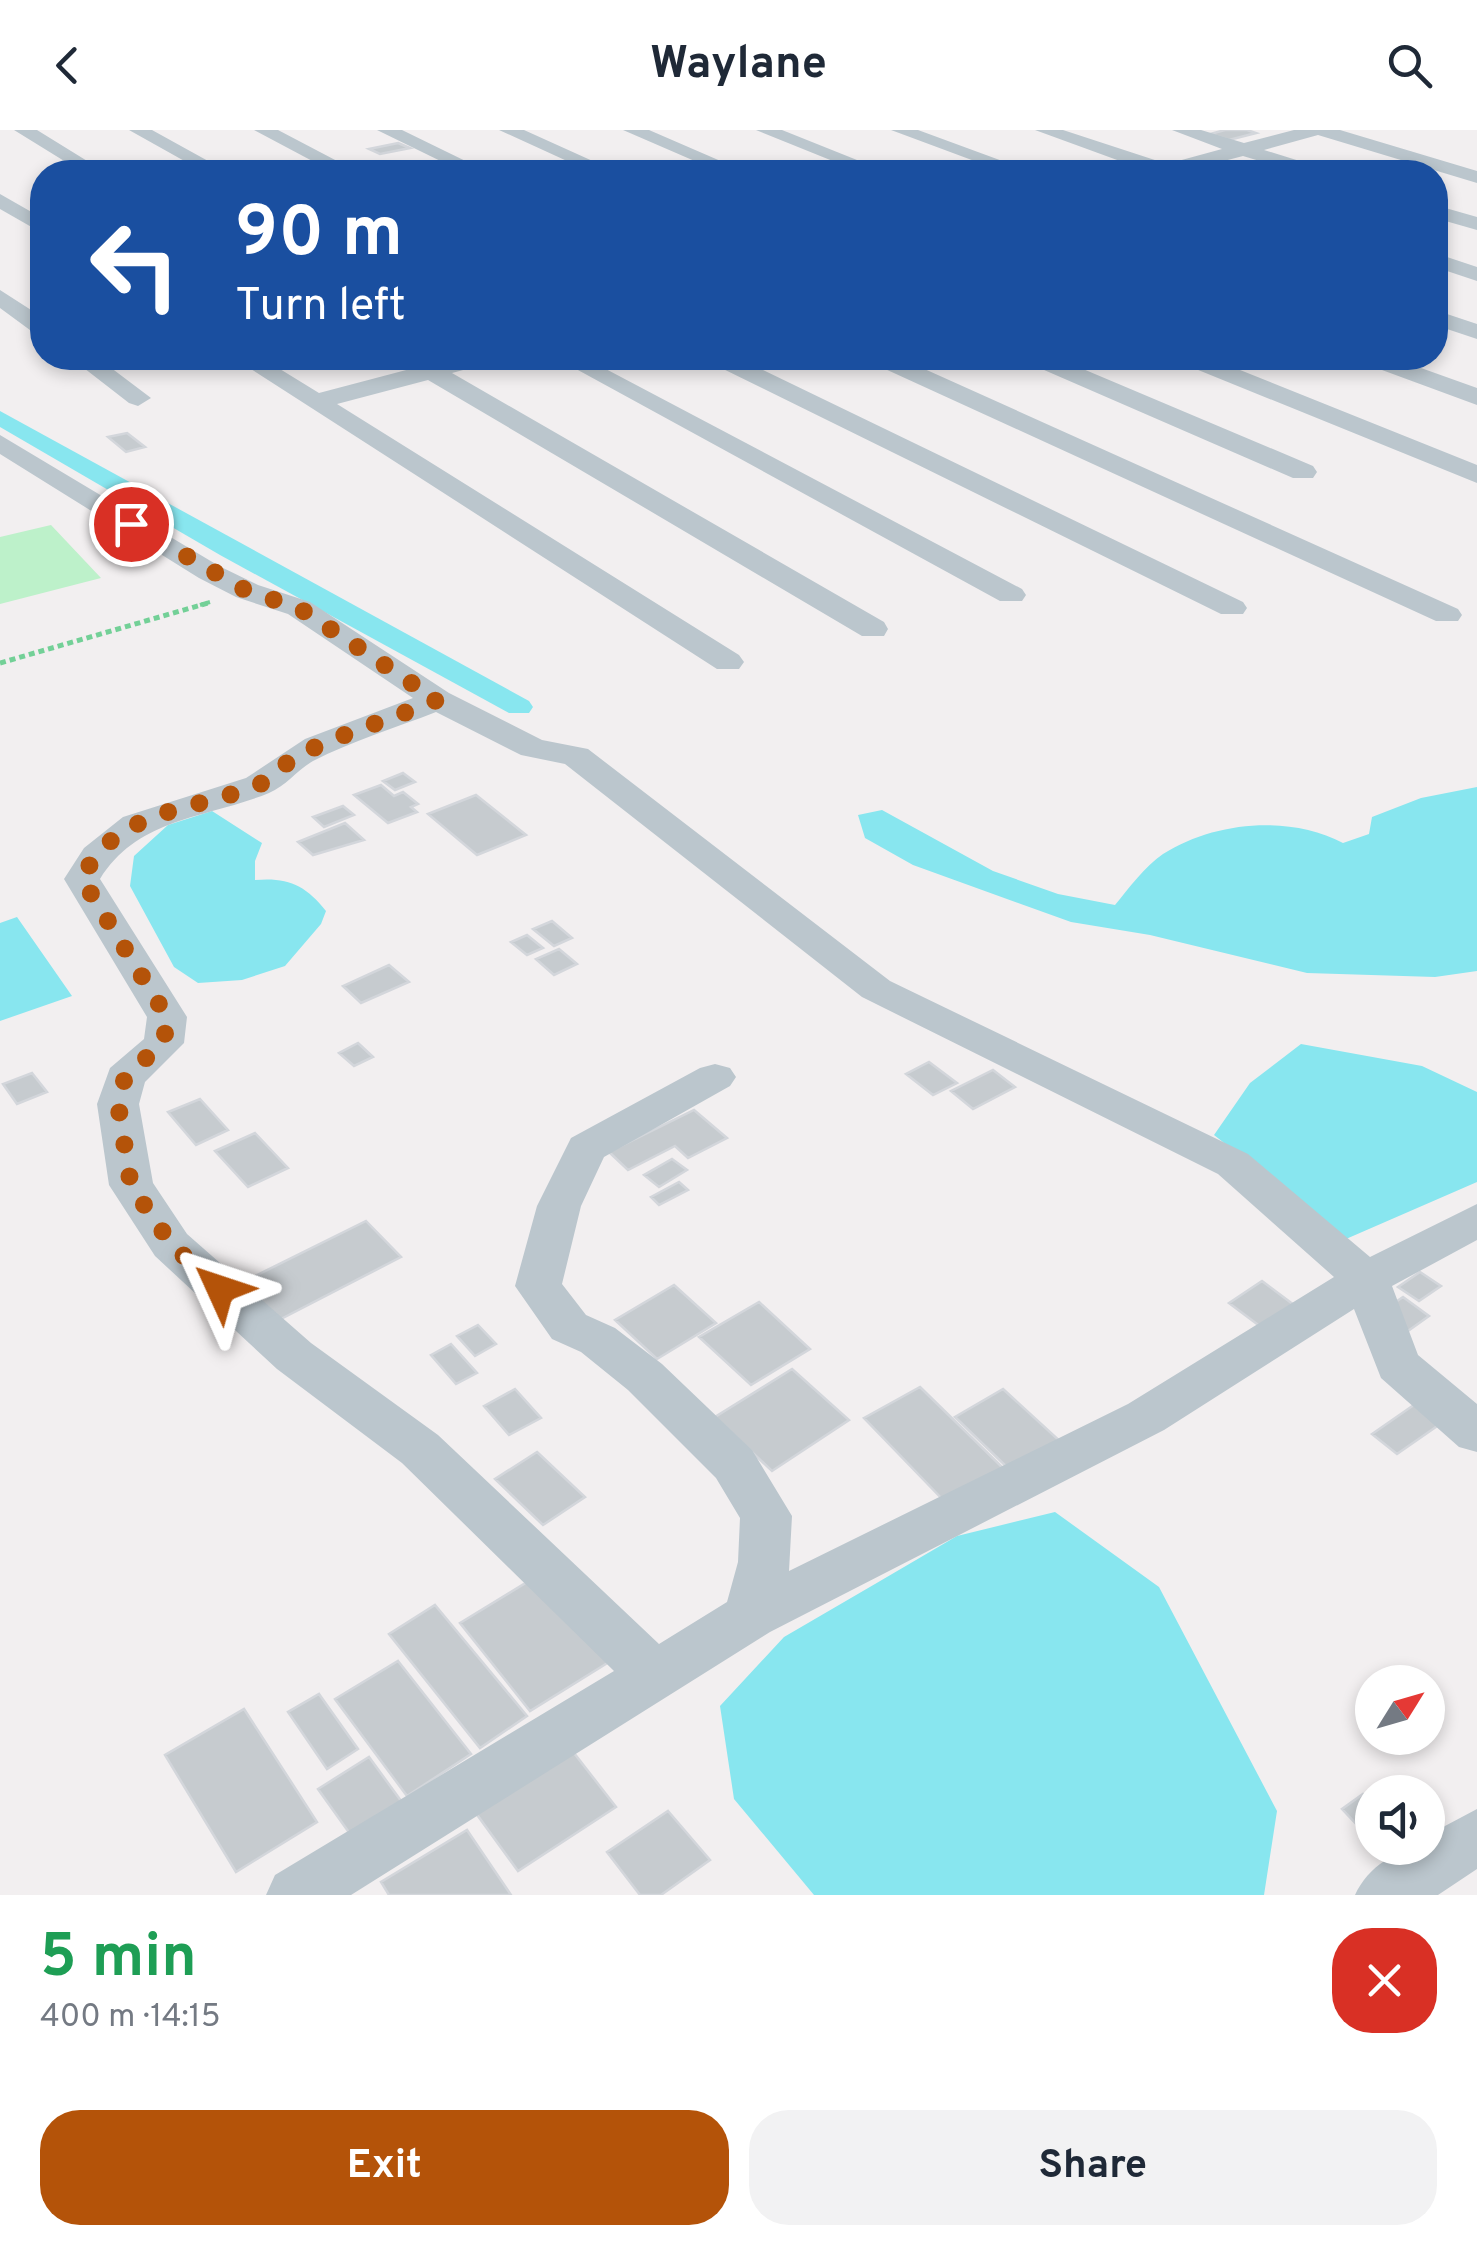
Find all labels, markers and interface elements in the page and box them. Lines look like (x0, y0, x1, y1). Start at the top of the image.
text: Waylane (650, 37, 827, 94)
icon: back (40, 38, 95, 93)
icon: search (1382, 38, 1437, 93)
text: 90 m (235, 192, 403, 281)
icon: left (70, 200, 200, 330)
text: Turn left (235, 279, 406, 336)
pin (89, 482, 174, 567)
icon: arrive (104, 497, 159, 552)
position arrow (168, 1237, 272, 1341)
north arrow (1355, 1665, 1445, 1755)
map controls (1355, 1665, 1445, 1865)
button: sound (1355, 1775, 1445, 1865)
text: 5 min (40, 1922, 197, 1998)
button: close (1332, 1928, 1437, 2033)
text: 400 m · 14:15 (40, 1998, 221, 2038)
button: Exit (40, 2110, 729, 2225)
button: Share (749, 2110, 1437, 2225)

